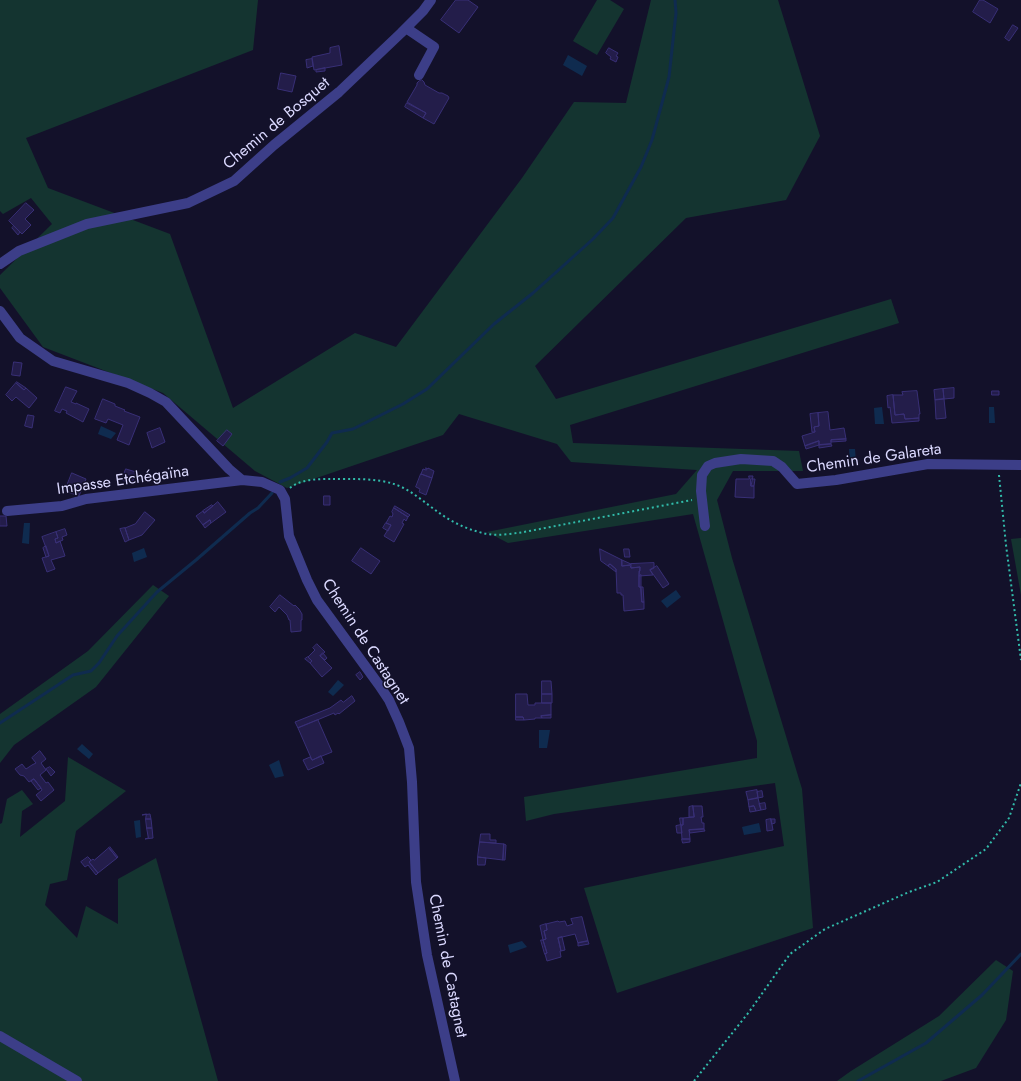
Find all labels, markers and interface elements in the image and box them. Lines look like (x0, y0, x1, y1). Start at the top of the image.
street label: Chemin de Bosquet (220, 74, 334, 174)
street label: Chemin de Galareta (805, 440, 943, 478)
street label: Impasse Etchégaïna (56, 462, 190, 500)
street label: Chemin de Castagnet (317, 576, 413, 708)
street label: Chemin de Castagnet (424, 893, 470, 1039)

